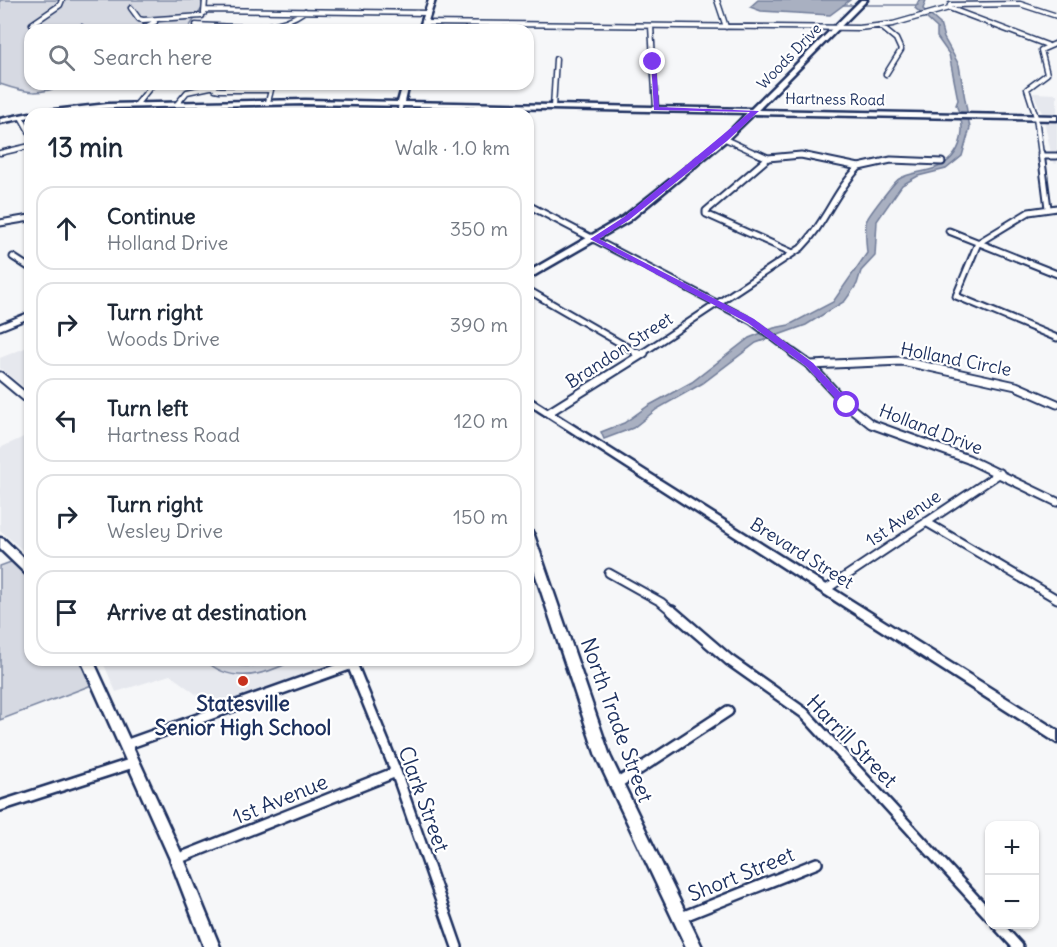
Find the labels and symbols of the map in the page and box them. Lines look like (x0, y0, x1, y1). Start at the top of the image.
street label: Woods Drive (753, 19, 825, 93)
route end (639, 48, 665, 74)
street label: Hartness Road (785, 89, 885, 109)
street label: Brandon Street (561, 307, 677, 393)
street label: Holland Circle (899, 337, 1013, 381)
route start (833, 391, 859, 417)
street label: Holland Drive (876, 399, 986, 459)
street label: 1st Avenue (861, 484, 945, 552)
street label: Brevard Street (746, 512, 858, 594)
street label: North Trade Street (575, 634, 659, 806)
marker: Statesville Senior High School (236, 674, 250, 688)
street label: Harrill Street (801, 689, 903, 793)
place label: Statesville Senior High School (155, 690, 331, 741)
street label: Clark Street (392, 742, 456, 856)
street label: 1st Avenue (228, 768, 332, 830)
street label: Short Street (684, 840, 798, 908)

